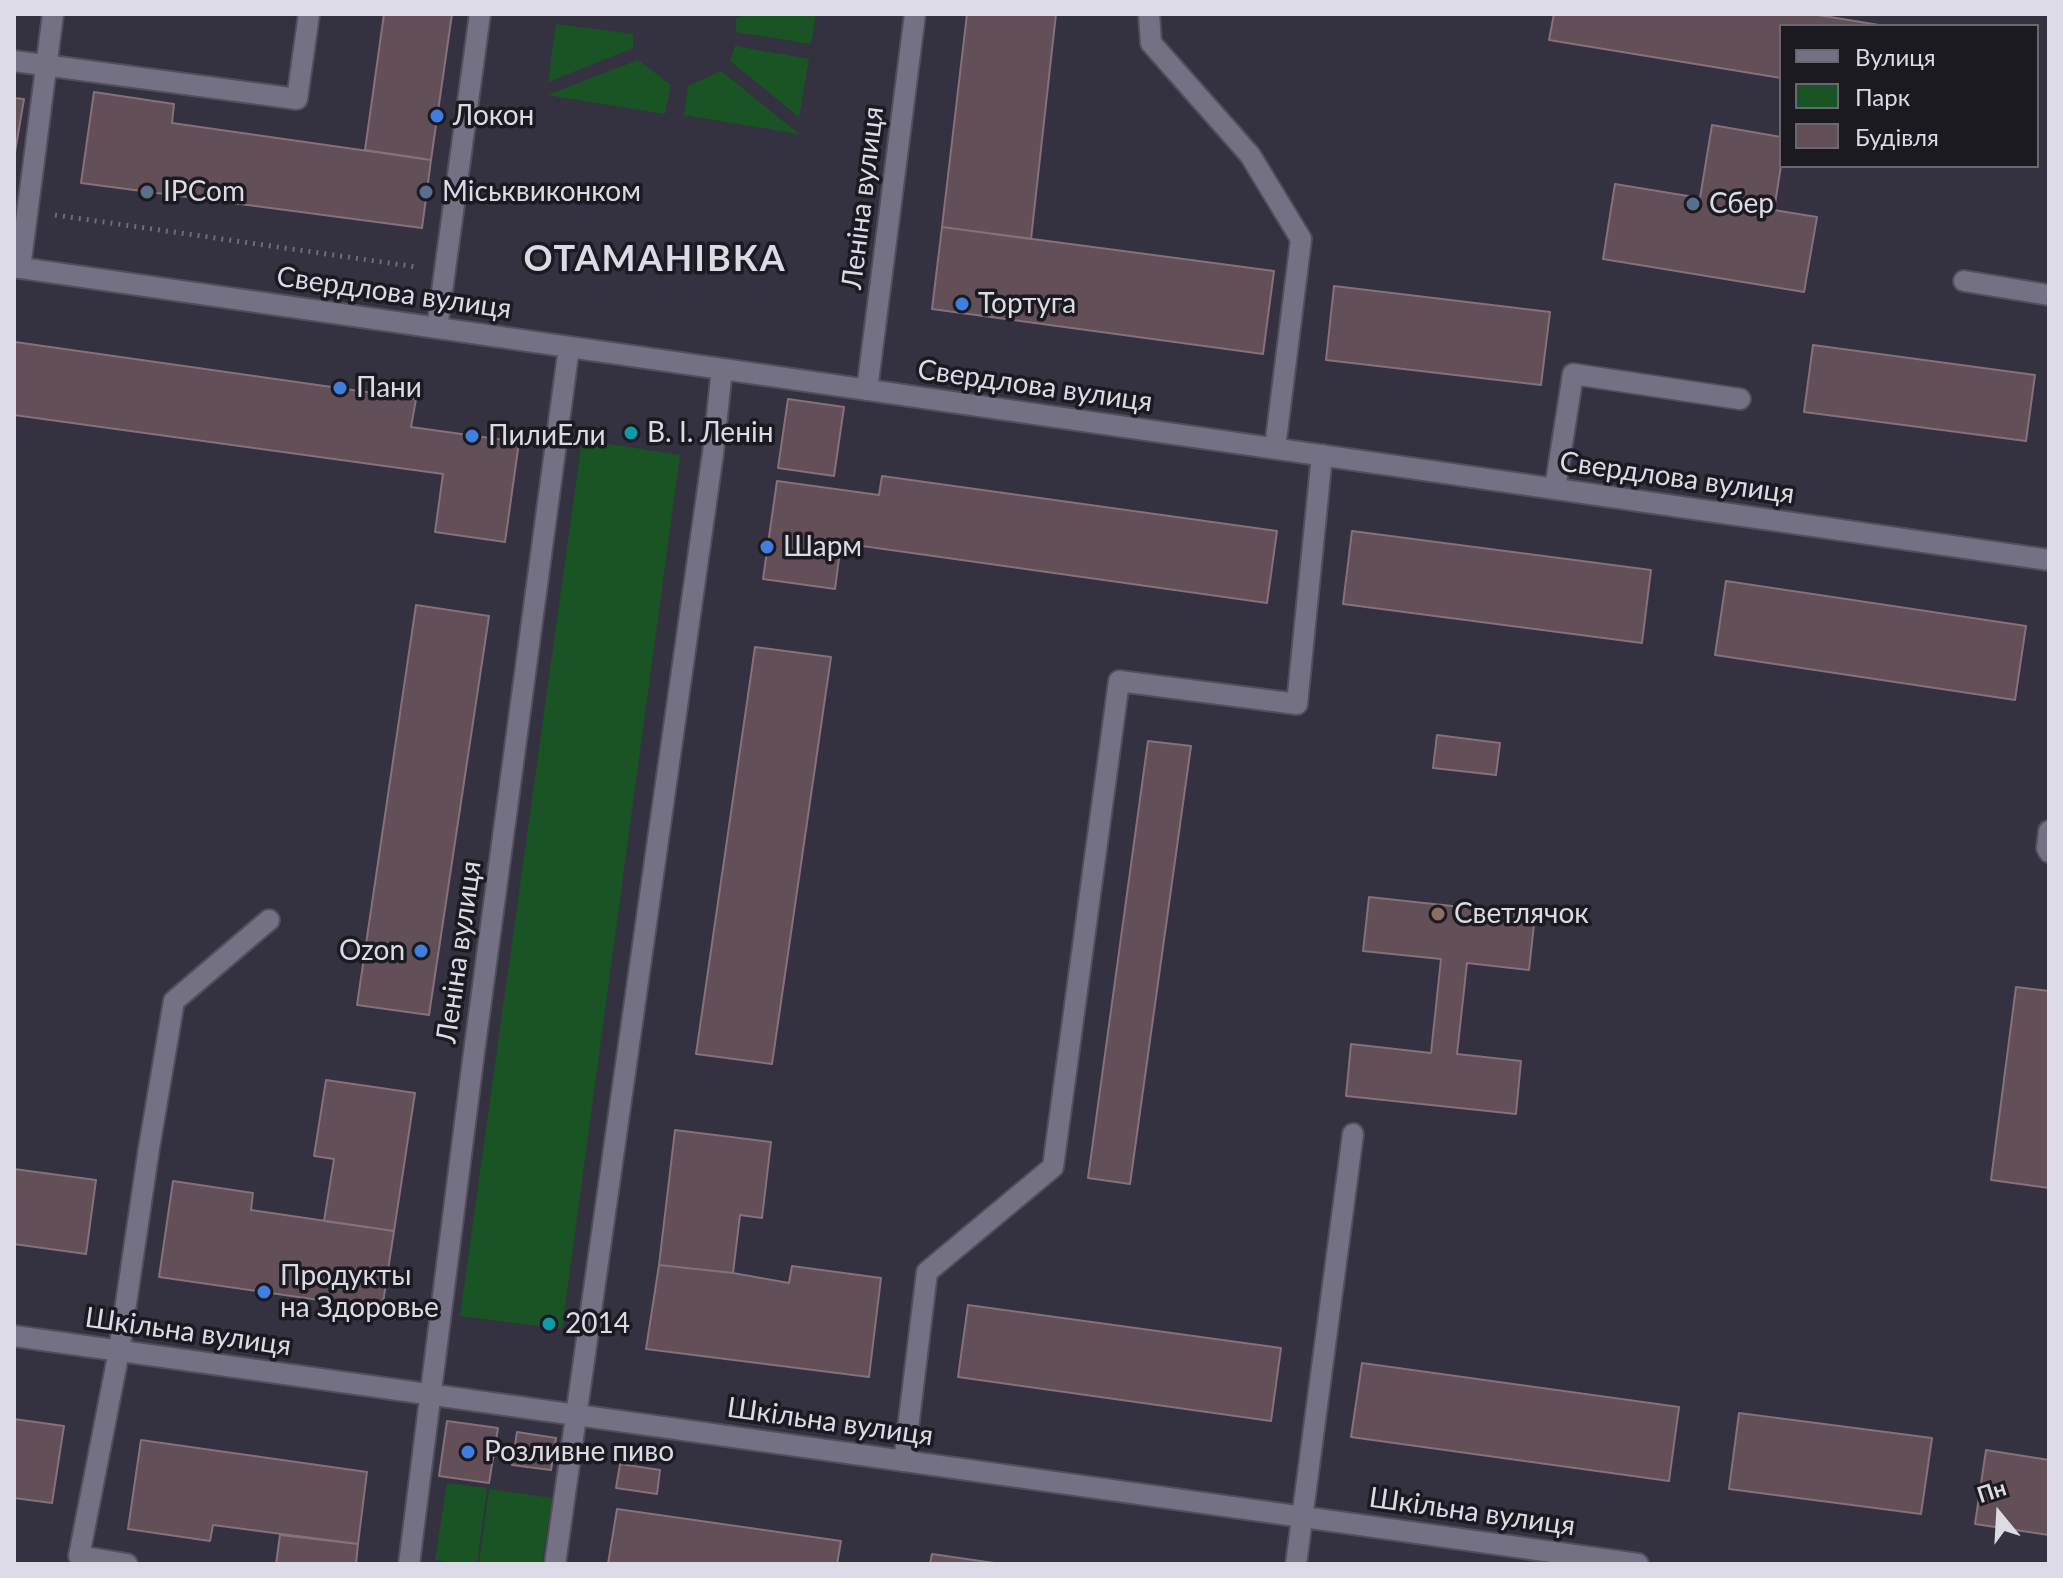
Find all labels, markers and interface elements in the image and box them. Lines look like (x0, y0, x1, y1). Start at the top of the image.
legend (1779, 24, 2039, 168)
text: Вулиця (1855, 42, 1936, 71)
text: Парк (1855, 82, 1910, 111)
place label: Локон (453, 99, 534, 133)
street label: Леніна вулиця (835, 105, 891, 291)
marker: Локон (428, 107, 446, 125)
text: Будівля (1855, 122, 1939, 151)
place label: IPCom (163, 175, 245, 209)
place label: Міськвиконком (442, 175, 641, 209)
marker: IPCom (138, 183, 156, 201)
marker: Міськвиконком (417, 183, 435, 201)
place label: Сбер (1709, 187, 1774, 221)
marker: Сбер (1684, 195, 1702, 213)
district label: ОТАМАНІВКА (523, 237, 787, 281)
street label: Свердлова вулиця (274, 260, 514, 326)
place label: Тортуга (978, 287, 1076, 321)
marker: Тортуга (953, 295, 971, 313)
street label: Свердлова вулиця (915, 353, 1155, 419)
place label: Пани (356, 371, 422, 405)
marker: Пани (331, 379, 349, 397)
place label: В. І. Ленін (647, 416, 773, 450)
place label: ПилиЕли (488, 419, 606, 453)
marker: В. І. Ленін (622, 424, 640, 442)
marker: ПилиЕли (463, 427, 481, 445)
street label: Свердлова вулиця (1557, 445, 1797, 511)
place label: Шарм (783, 530, 862, 564)
marker: Шарм (758, 538, 776, 556)
street label: Леніна вулиця (430, 859, 488, 1045)
place label: Светлячок (1454, 897, 1589, 931)
marker: Светлячок (1429, 905, 1447, 923)
place label: Ozon (339, 934, 405, 968)
marker: Ozon (412, 942, 430, 960)
place label: Продукты на Здоровье (280, 1259, 439, 1325)
marker: Продукты на Здоровье (255, 1283, 273, 1301)
street label: Шкільна вулиця (83, 1301, 293, 1363)
place label: 2014 (565, 1307, 630, 1341)
marker: 2014 (540, 1315, 558, 1333)
street label: Шкільна вулиця (725, 1391, 935, 1453)
place label: Розливне пиво (484, 1435, 674, 1469)
marker: Розливне пиво (459, 1443, 477, 1461)
text: Пн (1974, 1473, 2009, 1508)
north arrow (1959, 1474, 2039, 1554)
street label: Шкільна вулиця (1367, 1481, 1577, 1543)

